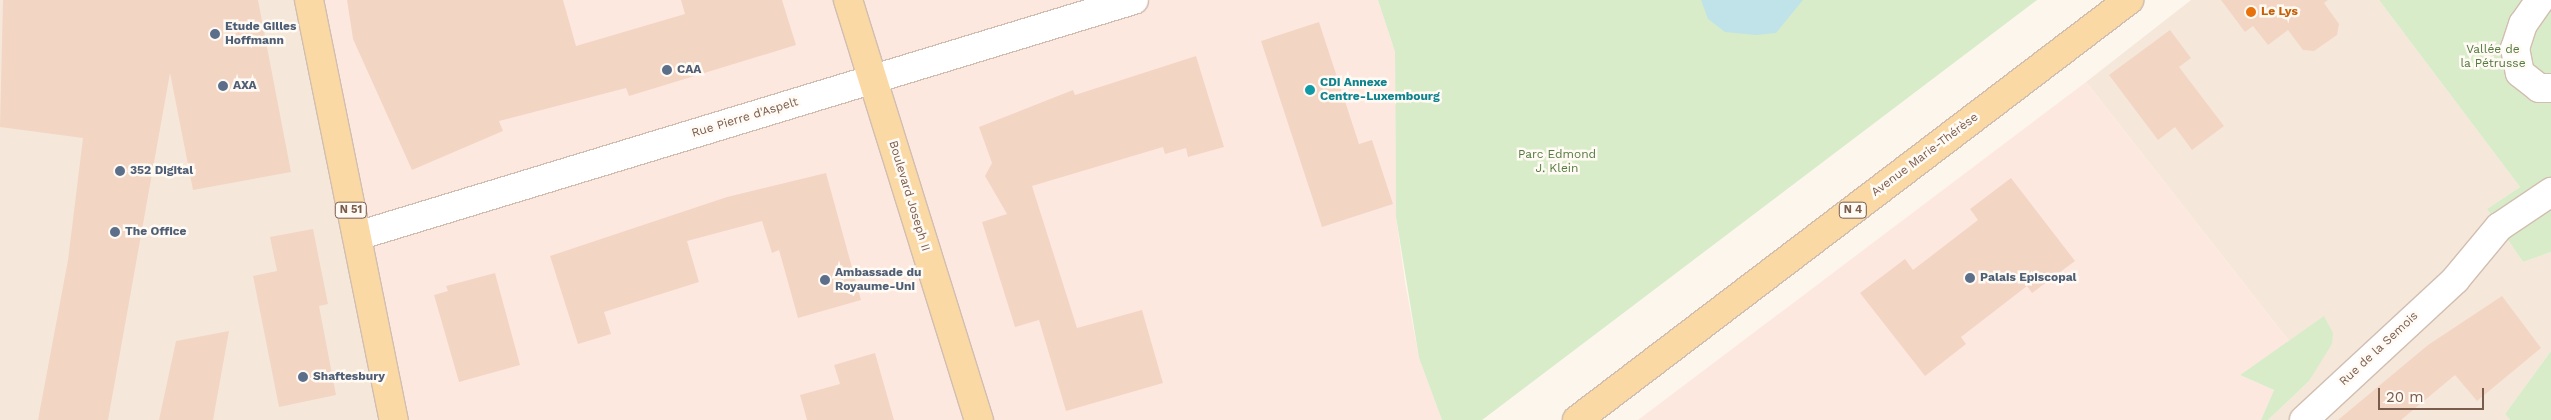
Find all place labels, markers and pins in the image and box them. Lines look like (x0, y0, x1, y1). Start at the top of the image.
place label: Le Lys (2261, 5, 2298, 19)
marker: Le Lys (2245, 6, 2257, 18)
place label: Etude Gilles Hoffmann (225, 20, 296, 48)
marker: Etude Gilles Hoffmann (209, 28, 221, 40)
place label: CAA (677, 63, 701, 77)
marker: CAA (661, 64, 673, 76)
place label: CDI Annexe Centre-Luxembourg (1320, 76, 1440, 104)
place label: AXA (233, 79, 257, 93)
marker: AXA (217, 80, 229, 92)
marker: CDI Annexe Centre-Luxembourg (1304, 84, 1316, 96)
place label: 352 Digital (130, 164, 193, 178)
marker: 352 Digital (114, 165, 126, 177)
place label: The Office (125, 225, 186, 239)
marker: The Office (109, 226, 121, 238)
place label: Ambassade du Royaume-Uni (835, 266, 921, 294)
place label: Palais Episcopal (1980, 271, 2077, 285)
marker: Palais Episcopal (1964, 272, 1976, 284)
marker: Ambassade du Royaume-Uni (819, 274, 831, 286)
place label: Shaftesbury (313, 370, 385, 384)
marker: Shaftesbury (297, 371, 309, 383)

